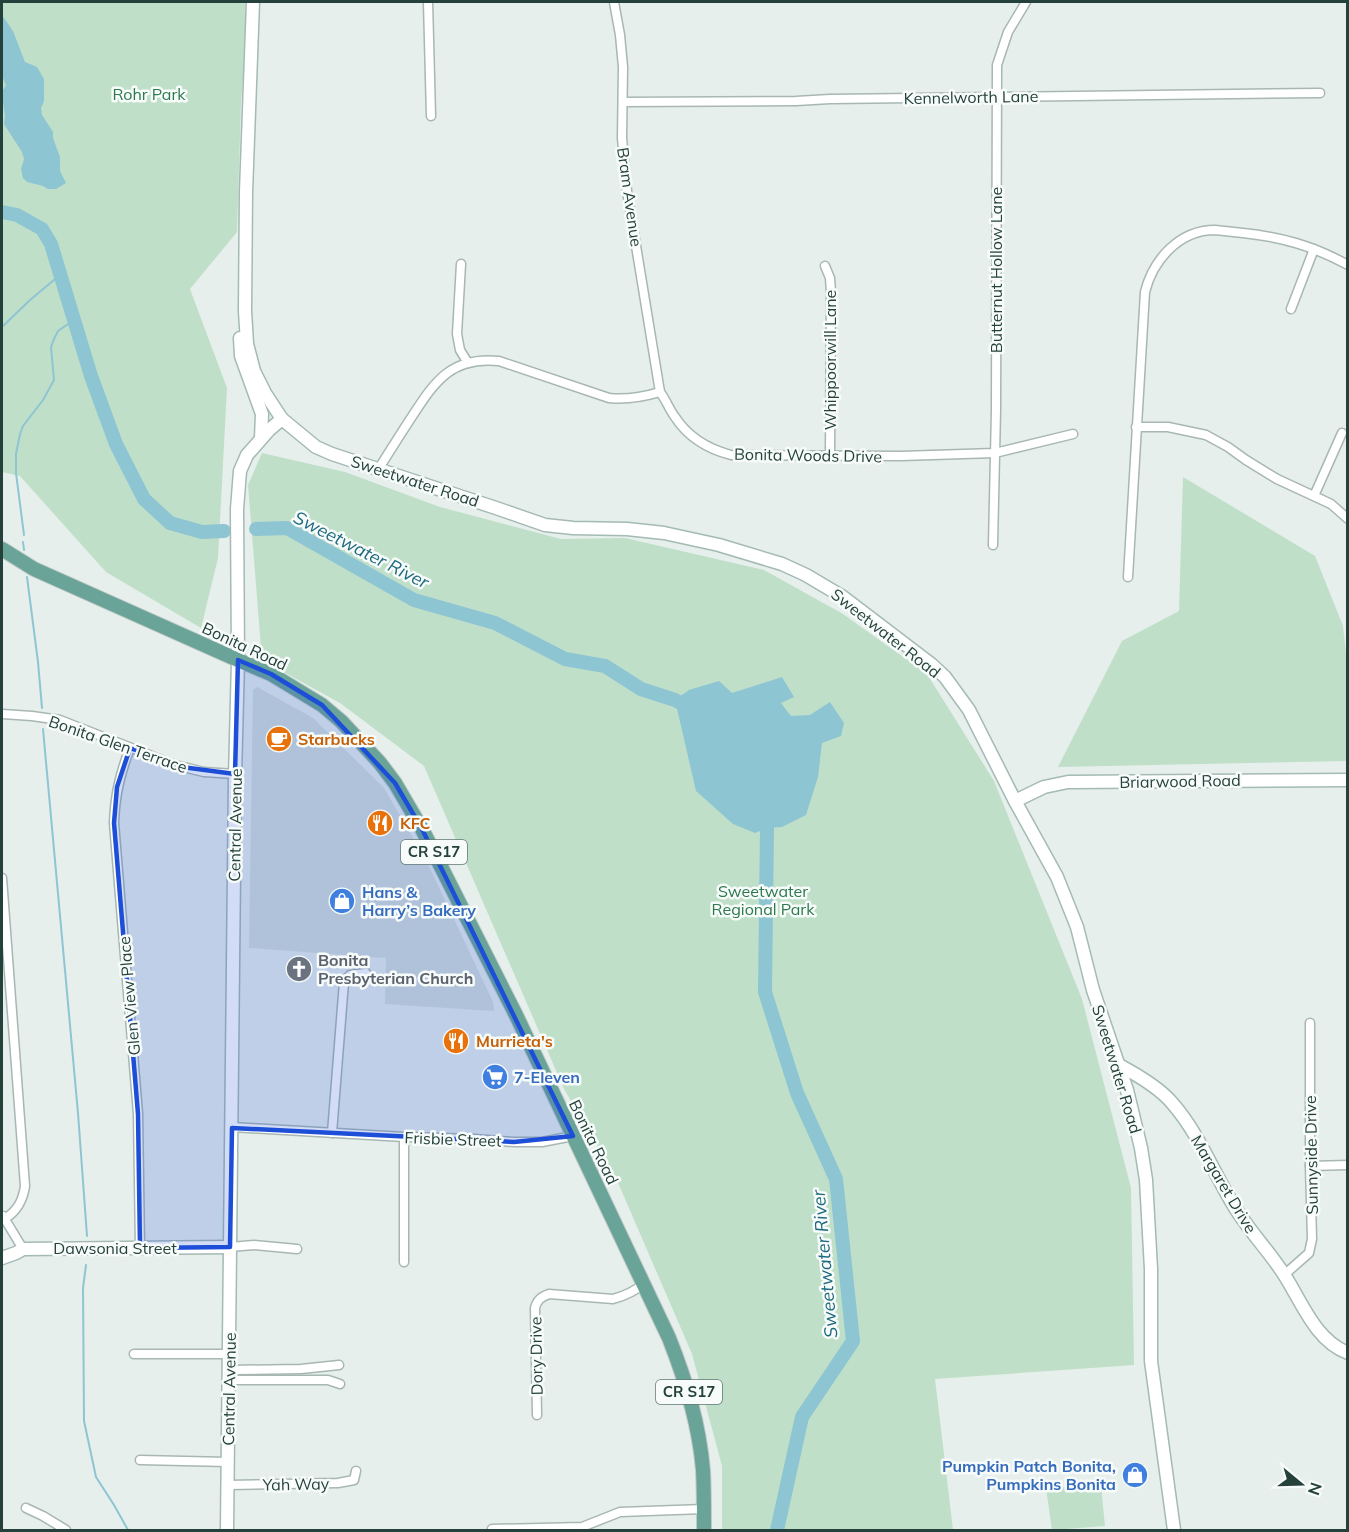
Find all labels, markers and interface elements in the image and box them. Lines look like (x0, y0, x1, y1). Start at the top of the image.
park label: Rohr Park (112, 84, 186, 104)
street label: Kennelworth Lane (904, 86, 1038, 108)
street label: Bram Avenue (613, 146, 647, 248)
street label: Butternut Hollow Lane (986, 187, 1006, 353)
street label: Whippoorwill Lane (820, 290, 840, 430)
street label: Bonita Woods Drive (734, 444, 882, 466)
street label: Sweetwater Road (348, 451, 482, 511)
water label: Sweetwater River (290, 506, 434, 594)
street label: Sweetwater Road (827, 584, 945, 682)
street label: Bonita Road (199, 618, 291, 674)
street label: Bonita Glen Terrace (46, 711, 190, 777)
cafe icon: Starbucks (264, 724, 294, 754)
place label: Starbucks (298, 729, 375, 749)
street label: Central Avenue (224, 768, 246, 882)
street label: Briarwood Road (1119, 770, 1241, 792)
restaurant icon: KFC (365, 808, 395, 838)
place label: KFC (400, 813, 431, 833)
road number: CR S17 (401, 840, 467, 864)
park label: Sweetwater Regional Park (712, 881, 815, 919)
place label: Hans & Harry’s Bakery (362, 882, 476, 920)
shop icon: Hans & Harry’s Bakery (327, 886, 357, 916)
street label: Glen View Place (114, 935, 144, 1057)
place label: Bonita Presbyterian Church (318, 950, 473, 988)
church icon: Bonita Presbyterian Church (284, 954, 314, 984)
street label: Sweetwater Road (1088, 1002, 1146, 1136)
restaurant icon: Murrieta's (441, 1026, 471, 1056)
place label: Murrieta's (476, 1031, 553, 1051)
supermarket icon: 7-Eleven (480, 1062, 510, 1092)
place label: 7-Eleven (514, 1067, 580, 1087)
street label: Sunnyside Drive (1300, 1095, 1322, 1215)
street label: Bonita Road (565, 1096, 623, 1188)
street label: Frisbie Street (404, 1127, 502, 1151)
street label: Margaret Drive (1187, 1131, 1261, 1237)
water label: Sweetwater River (806, 1188, 842, 1339)
street label: Dawsonia Street (53, 1238, 177, 1258)
street label: Dory Drive (525, 1316, 547, 1396)
street label: Central Avenue (218, 1332, 240, 1446)
road number: CR S17 (656, 1380, 722, 1404)
north arrow (1271, 1454, 1331, 1514)
place label: Pumpkin Patch Bonita, Pumpkins Bonita (942, 1456, 1116, 1494)
shop icon: Pumpkin Patch Bonita, Pumpkins Bonita (1120, 1460, 1150, 1490)
street label: Yah Way (262, 1473, 330, 1495)
text: N (1304, 1480, 1327, 1498)

